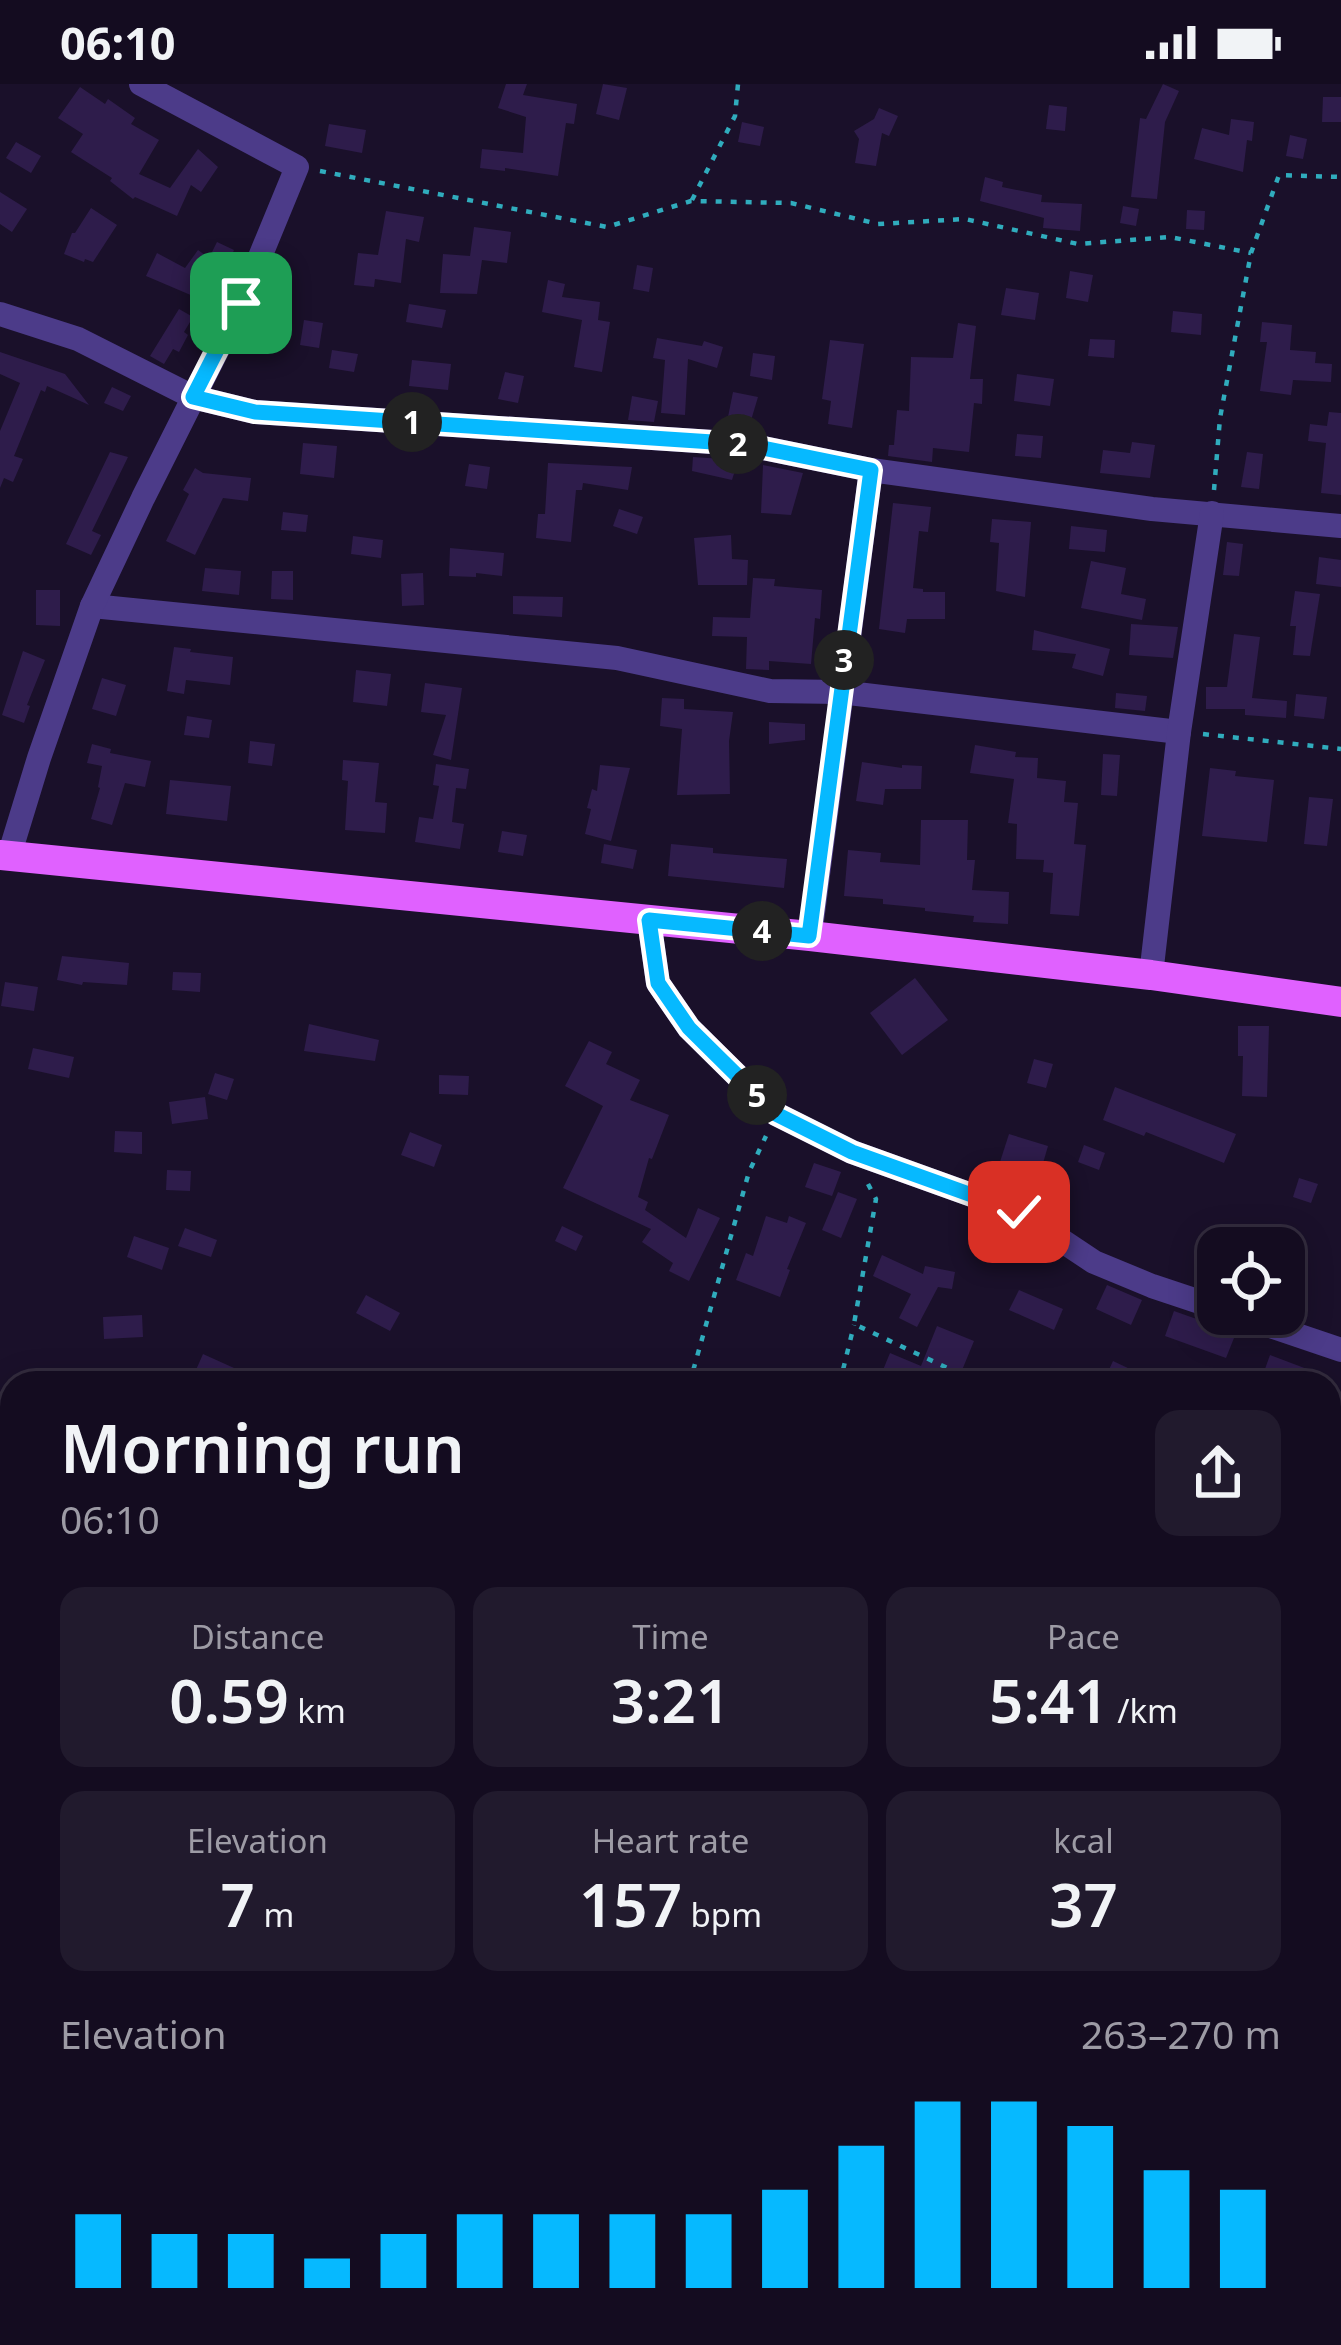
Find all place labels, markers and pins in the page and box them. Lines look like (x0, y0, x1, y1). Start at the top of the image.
pin (190, 252, 292, 354)
pin: 1 (382, 392, 442, 452)
pin: 2 (708, 414, 768, 474)
pin: 3 (814, 630, 874, 690)
pin: 4 (732, 901, 792, 961)
pin: 5 (727, 1065, 787, 1125)
pin (968, 1161, 1070, 1263)

